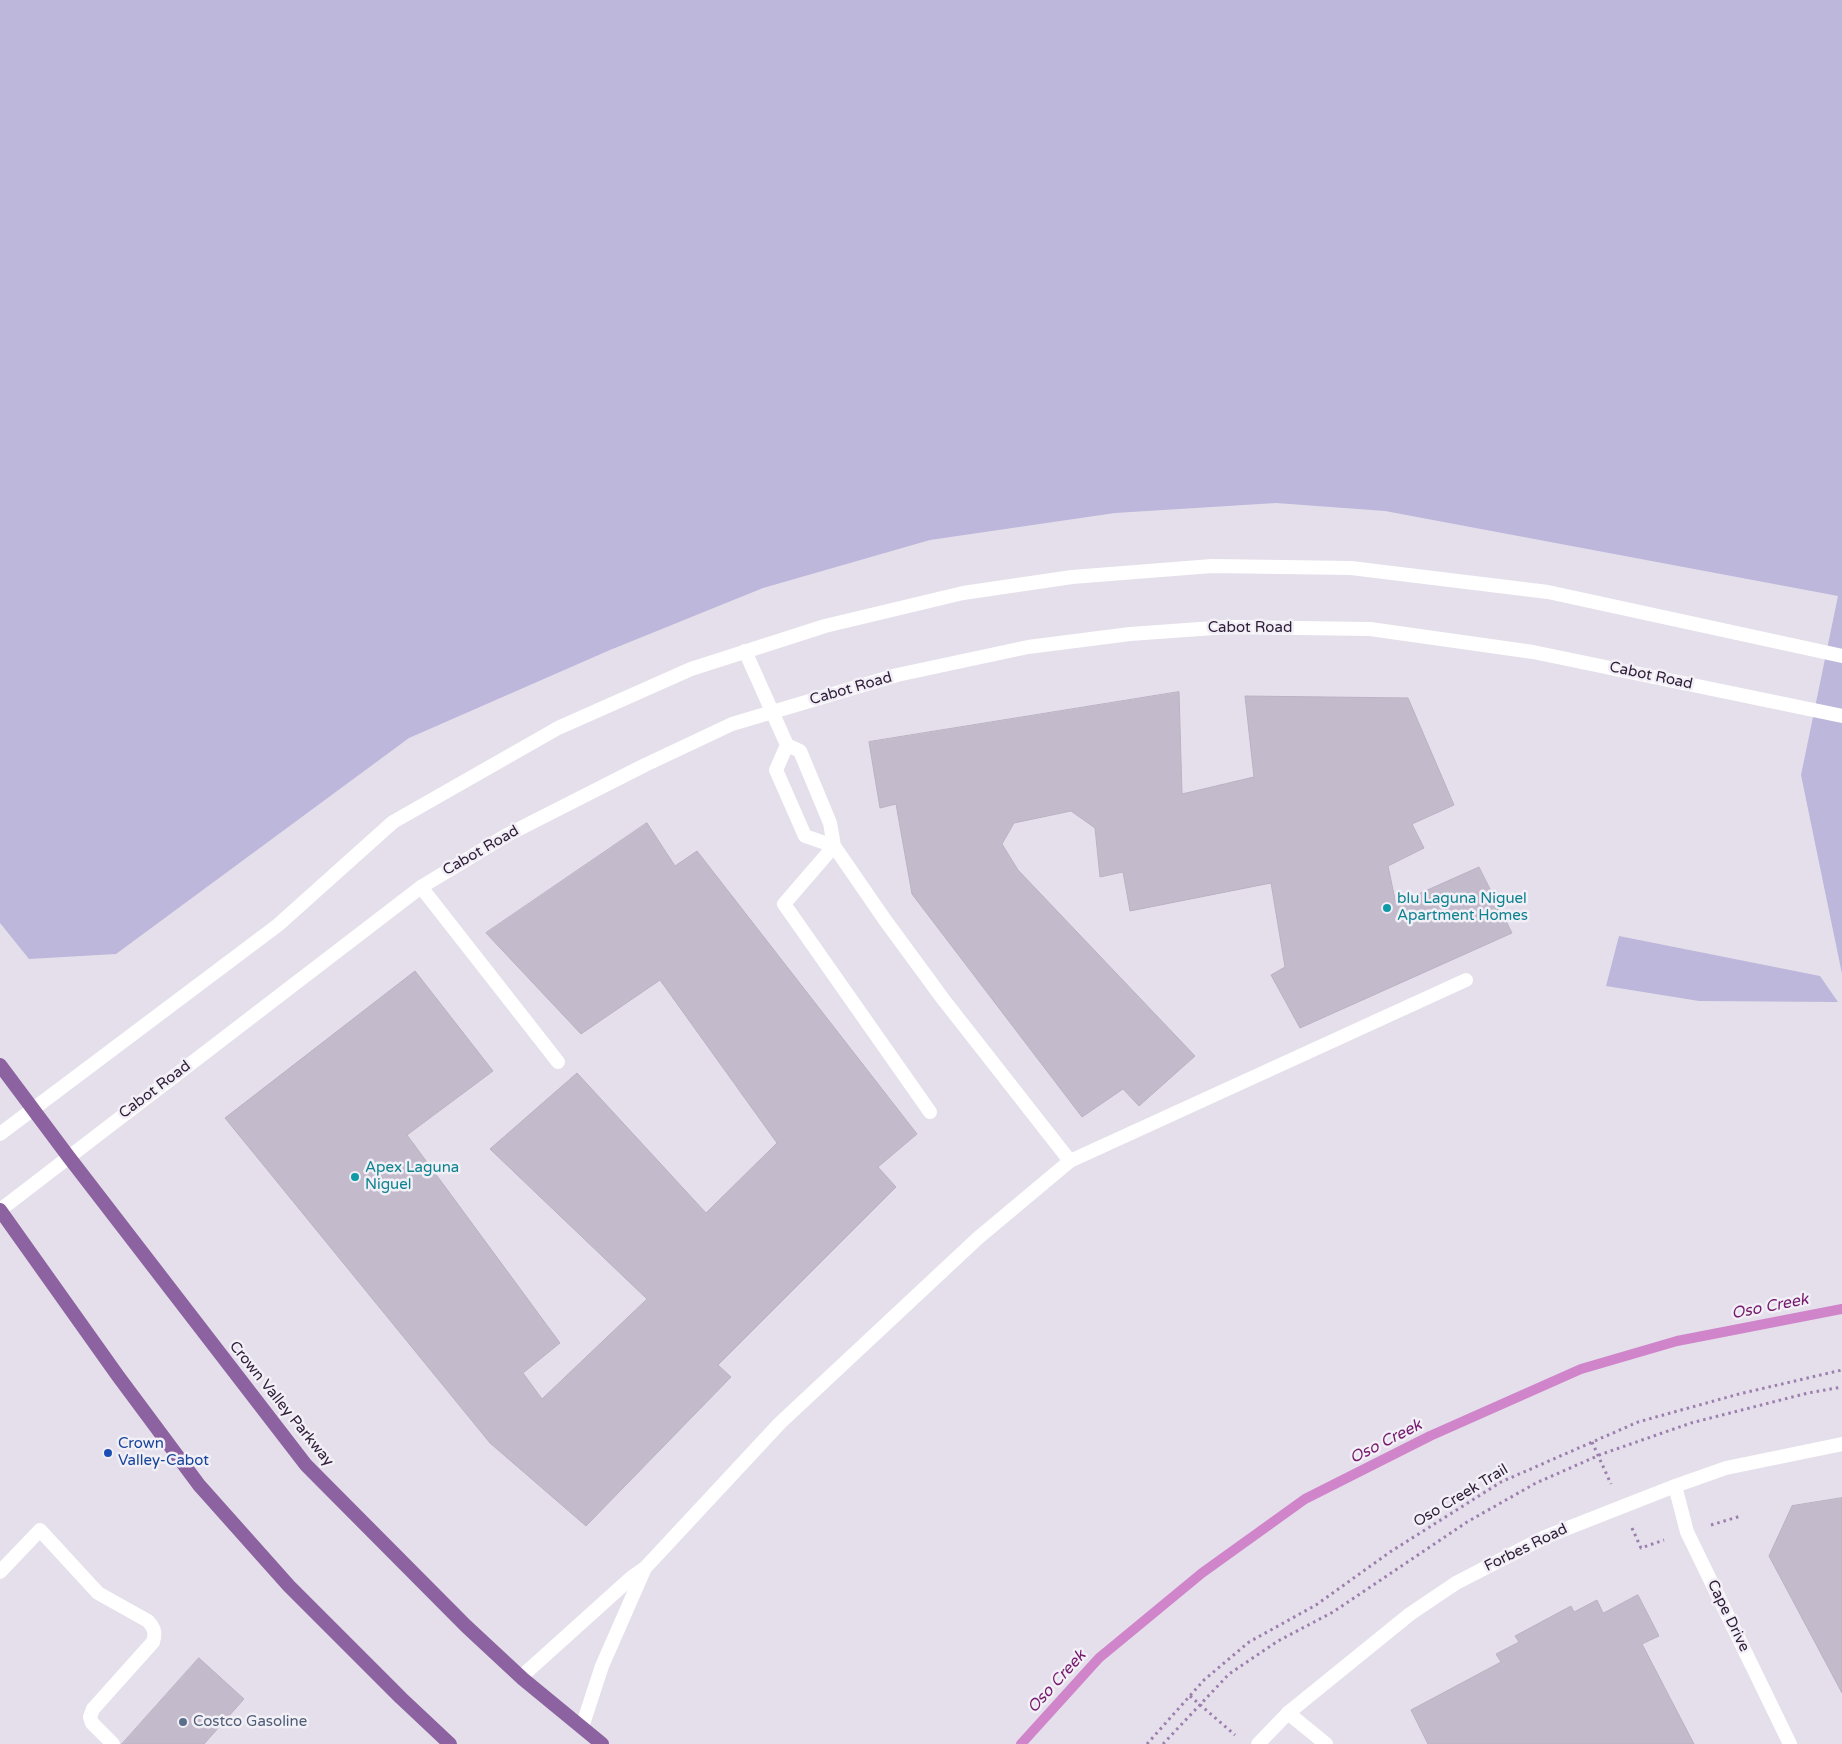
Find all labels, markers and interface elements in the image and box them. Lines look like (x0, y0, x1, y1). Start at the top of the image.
street label: Cabot Road (1208, 619, 1292, 637)
street label: Cabot Road (1608, 658, 1694, 694)
street label: Cabot Road (808, 669, 894, 709)
street label: Cabot Road (440, 822, 522, 880)
place label: blu Laguna Niguel Apartment Homes (1397, 890, 1528, 925)
marker: blu Laguna Niguel Apartment Homes (1381, 902, 1393, 914)
street label: Cabot Road (116, 1057, 194, 1123)
place label: Apex Laguna Niguel (365, 1159, 459, 1194)
marker: Apex Laguna Niguel (349, 1171, 361, 1183)
water label: Oso Creek (1730, 1290, 1810, 1324)
street label: Crown Valley Parkway (225, 1338, 337, 1470)
water label: Oso Creek (1347, 1416, 1425, 1468)
place label: Crown Valley-Cabot (118, 1435, 209, 1470)
marker: Crown Valley-Cabot (102, 1447, 114, 1459)
street label: Oso Creek Trail (1410, 1461, 1512, 1531)
street label: Forbes Road (1482, 1520, 1570, 1576)
street label: Cape Drive (1703, 1577, 1753, 1655)
water label: Oso Creek (1024, 1647, 1090, 1717)
place label: Costco Gasoline (193, 1713, 307, 1731)
marker: Costco Gasoline (177, 1716, 189, 1728)

